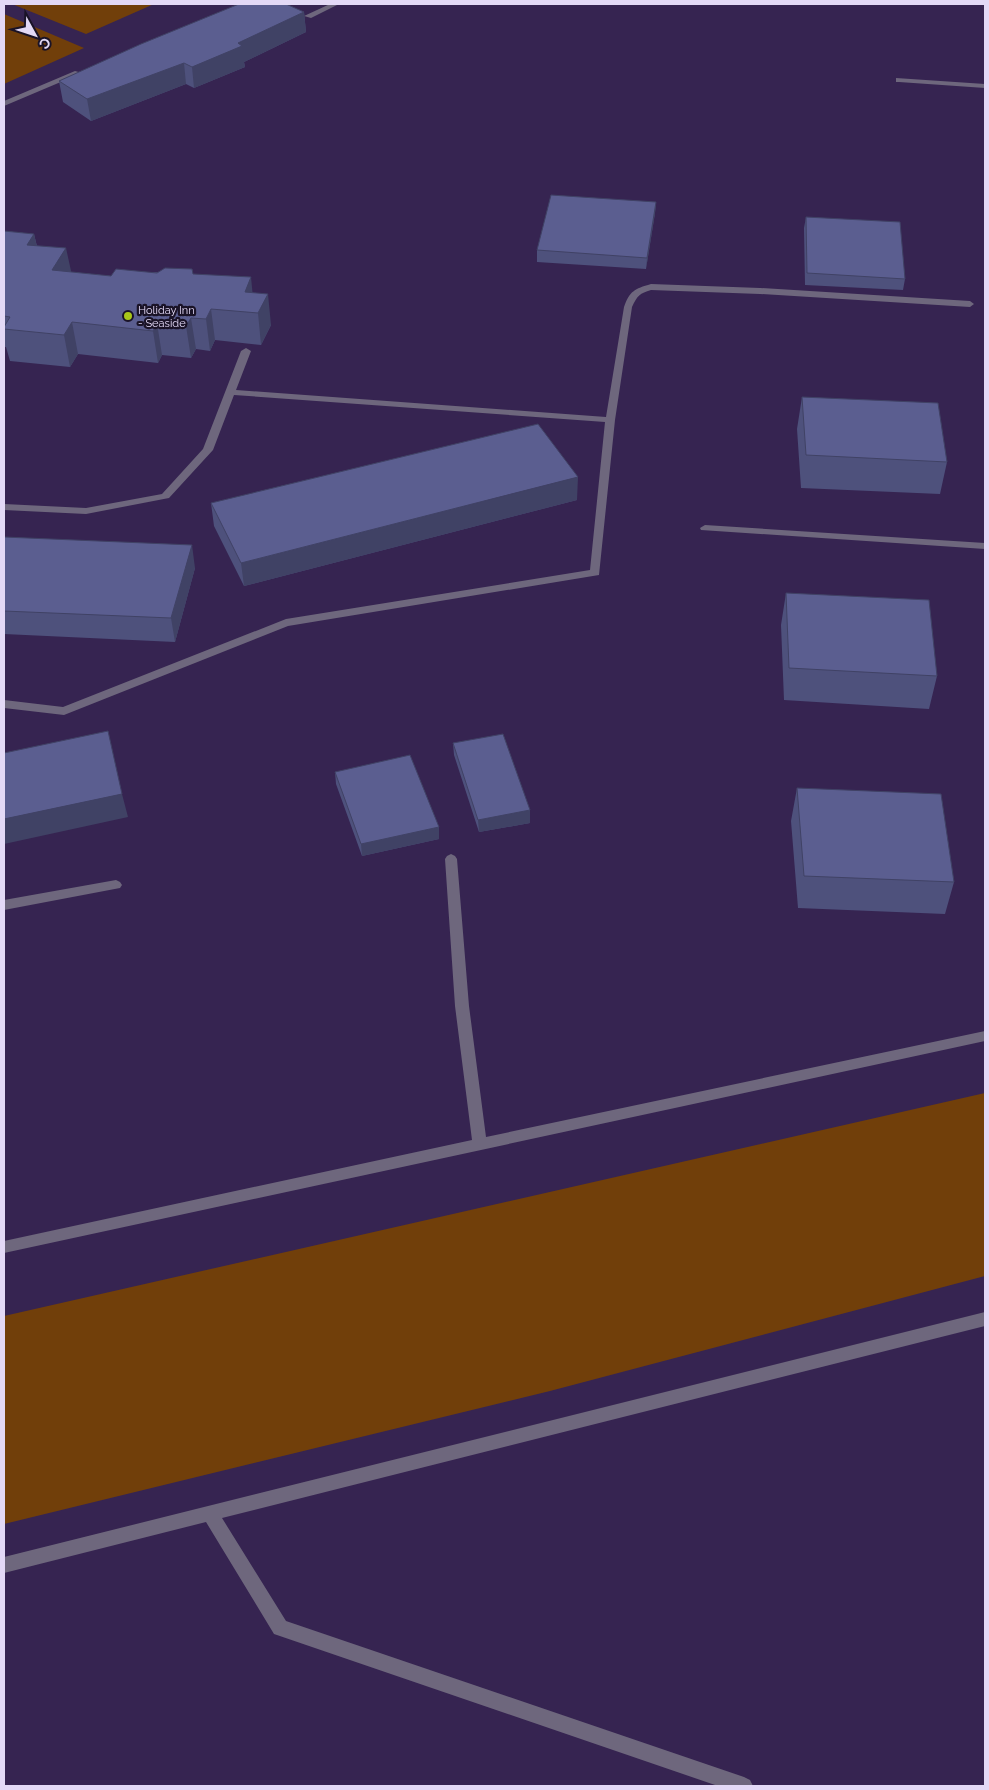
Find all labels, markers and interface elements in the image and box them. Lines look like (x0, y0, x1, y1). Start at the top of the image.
north arrow (10, 10, 60, 60)
text: С (35, 35, 54, 52)
place label: Holiday Inn - Seaside (138, 304, 195, 330)
marker: Holiday Inn - Seaside (122, 310, 134, 322)

